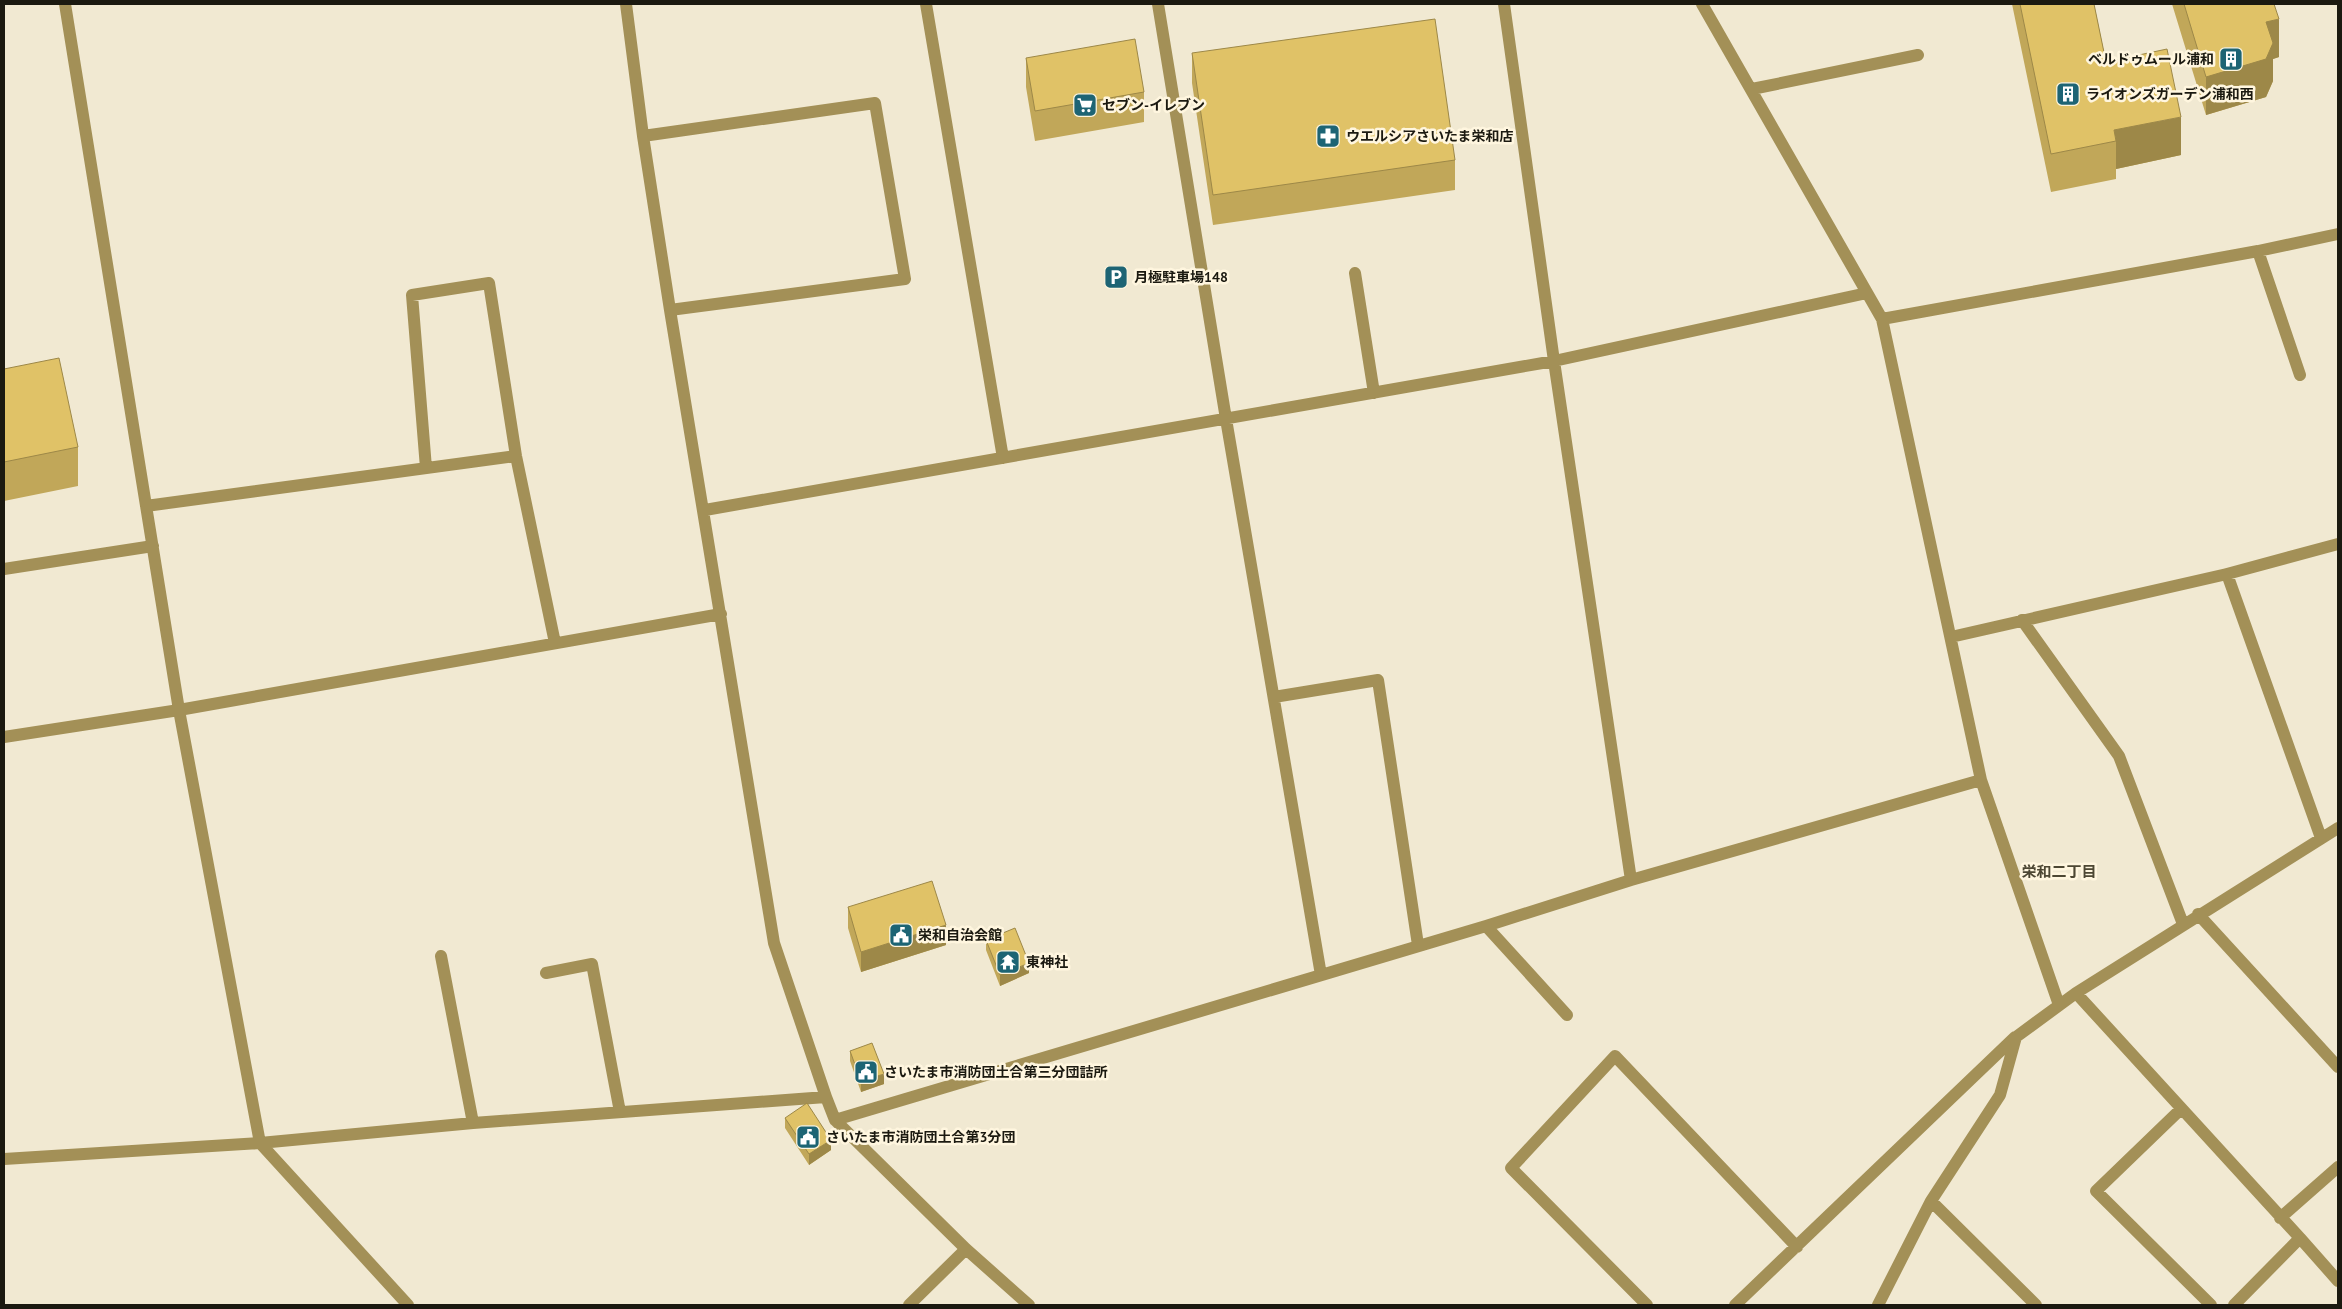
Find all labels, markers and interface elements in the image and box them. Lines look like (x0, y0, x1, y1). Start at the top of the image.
building icon: ベルドゥムール浦和 (2218, 46, 2244, 72)
place label: ベルドゥムール浦和 (2088, 50, 2214, 68)
building icon: ライオンズガーデン浦和西 (2055, 81, 2081, 107)
place label: ライオンズガーデン浦和西 (2086, 85, 2254, 103)
supermarket icon: セブン-イレブン (1072, 92, 1098, 118)
place label: セブン-イレブン (1102, 96, 1205, 114)
pharmacy icon: ウエルシアさいたま栄和店 (1315, 123, 1341, 149)
place label: ウエルシアさいたま栄和店 (1346, 127, 1514, 145)
parking icon: 月極駐車場148 (1103, 264, 1129, 290)
place label: 月極駐車場148 (1134, 268, 1228, 286)
district label: 栄和二丁目 (2021, 862, 2097, 881)
public building icon: 栄和自治会館 (888, 922, 914, 948)
place label: 栄和自治会館 (918, 926, 1002, 944)
temple icon: 東神社 (995, 949, 1021, 975)
place label: 東神社 (1026, 953, 1068, 971)
public building icon: さいたま市消防団土合第三分団詰所 (853, 1059, 879, 1085)
place label: さいたま市消防団土合第三分団詰所 (884, 1063, 1108, 1081)
public building icon: さいたま市消防団土合第3分団 (795, 1124, 821, 1150)
place label: さいたま市消防団土合第3分団 (826, 1128, 1016, 1146)

